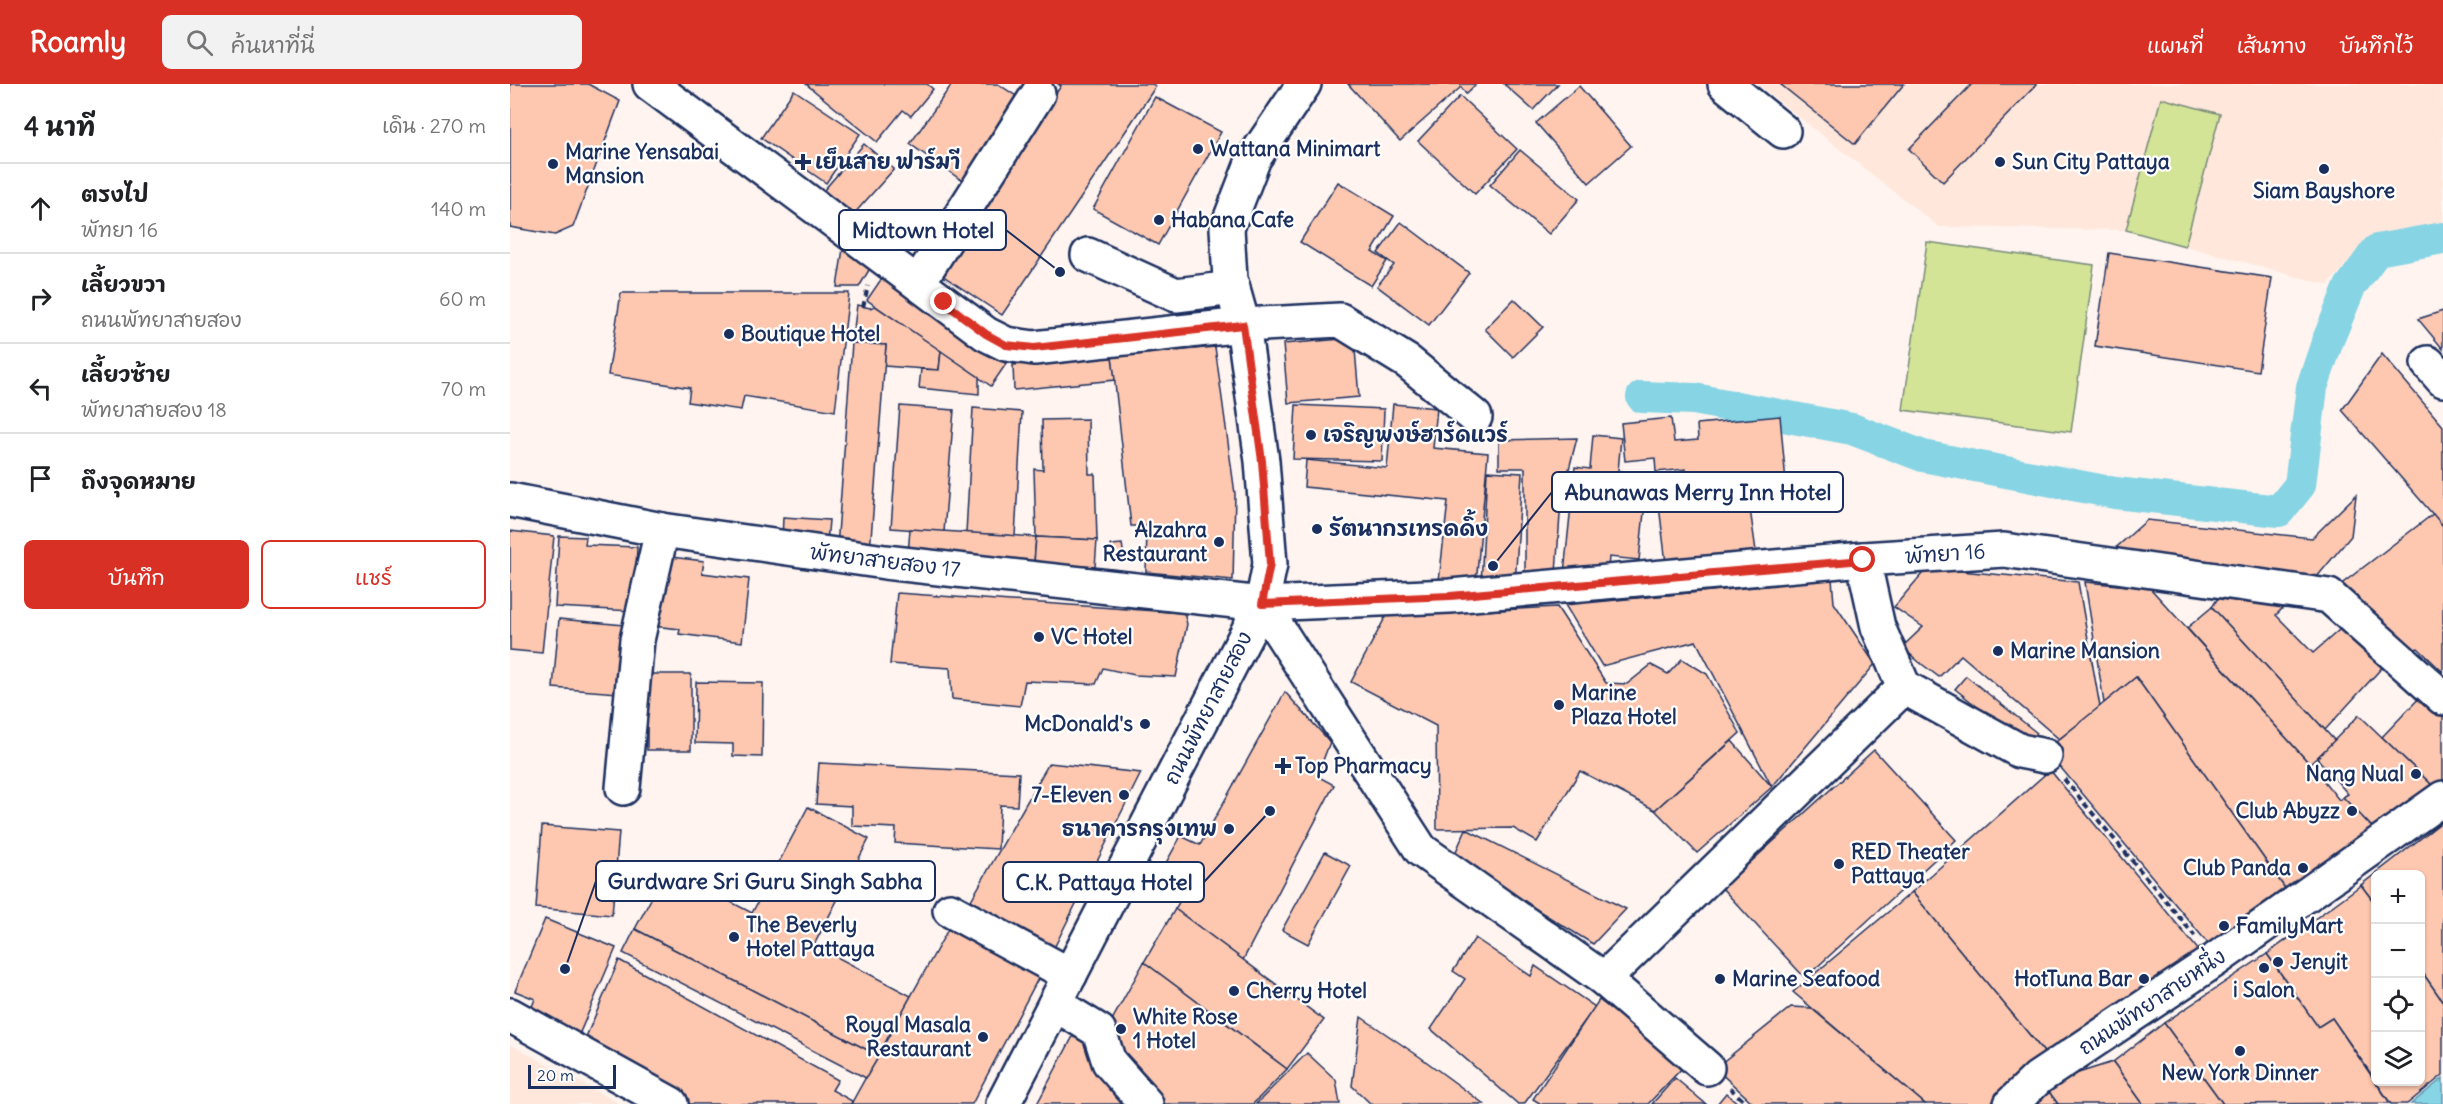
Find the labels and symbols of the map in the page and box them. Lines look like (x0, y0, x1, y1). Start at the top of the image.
place label: Wattana Minimart (1210, 135, 1381, 162)
place label: Marine Yensabai Mansion (565, 138, 719, 189)
marker: Wattana Minimart (1191, 142, 1205, 156)
place label: เย็นสาย ฟาร์มาี (815, 147, 960, 175)
place label: Sun City Pattaya (2012, 148, 2170, 175)
marker: เย็นสาย ฟาร์มาี (796, 155, 810, 169)
marker: Sun City Pattaya (1993, 155, 2007, 169)
marker: Marine Yensabai Mansion (546, 157, 560, 171)
marker: Siam Bayshore (2317, 162, 2331, 176)
place label: Siam Bayshore (2253, 177, 2395, 204)
place label: Habana Cafe (1171, 206, 1294, 233)
callout: Midtown Hotel (839, 210, 1006, 250)
marker: Habana Cafe (1152, 213, 1166, 227)
text: Midtown Hotel (852, 216, 994, 244)
route end (930, 288, 956, 314)
place label: Boutique Hotel (741, 320, 880, 347)
marker: Boutique Hotel (722, 327, 736, 341)
place label: เจริญพงษ์ฮาร์ดแวร์ (1323, 420, 1508, 448)
marker: เจริญพงษ์ฮาร์ดแวร์ (1304, 428, 1318, 442)
callout: Abunawas Merry Inn Hotel (1552, 472, 1843, 512)
text: Abunawas Merry Inn Hotel (1565, 478, 1831, 506)
place label: รัตนากรเทรดดิ้ง (1329, 509, 1488, 542)
place label: Alzahra Restaurant (1103, 516, 1208, 567)
marker: รัตนากรเทรดดิ้ง (1310, 522, 1324, 536)
marker: Alzahra Restaurant (1212, 535, 1226, 549)
street label: พัทยา 16 (1904, 537, 1986, 570)
street label: พัทยาสายสอง 17 (808, 538, 962, 583)
route start (1849, 546, 1875, 572)
place label: VC Hotel (1051, 623, 1132, 650)
street label: ถนนพัทยาสายสอง (1157, 626, 1258, 789)
marker: VC Hotel (1032, 630, 1046, 644)
place label: Marine Mansion (2010, 637, 2160, 664)
marker: Marine Mansion (1991, 644, 2005, 658)
place label: Marine Plaza Hotel (1571, 679, 1677, 730)
marker: Marine Plaza Hotel (1552, 698, 1566, 712)
place label: McDonald's (1024, 710, 1133, 737)
marker: McDonald's (1138, 717, 1152, 731)
place label: Top Pharmacy (1295, 752, 1432, 779)
marker: Top Pharmacy (1276, 759, 1290, 773)
place label: Nang Nual (2306, 760, 2404, 787)
marker: Nang Nual (2409, 767, 2423, 781)
place label: 7-Eleven (1031, 781, 1112, 808)
marker: 7-Eleven (1117, 788, 1131, 802)
place label: Club Abyzz (2236, 797, 2340, 824)
marker: Club Abyzz (2345, 804, 2359, 818)
place label: ธนาคารกรุงเทพ (1062, 815, 1217, 845)
marker: ธนาคารกรุงเทพ (1222, 822, 1236, 836)
place label: RED Theater Pattaya (1851, 838, 1970, 889)
place label: Club Panda (2183, 854, 2291, 881)
marker: RED Theater Pattaya (1832, 857, 1846, 871)
callout: Gurdware Sri Guru Singh Sabha (596, 861, 935, 901)
marker: Club Panda (2296, 861, 2310, 875)
callout: C.K. Pattaya Hotel (1003, 862, 1204, 902)
text: Gurdware Sri Guru Singh Sabha (607, 867, 923, 895)
text: C.K. Pattaya Hotel (1015, 868, 1193, 896)
place label: The Beverly Hotel Pattaya (746, 911, 875, 962)
place label: FamilyMart (2236, 912, 2344, 939)
marker: FamilyMart (2217, 919, 2231, 933)
marker: The Beverly Hotel Pattaya (727, 930, 741, 944)
street label: ถนนพัทยาสายหนึ่ง (2071, 940, 2230, 1061)
place label: Jenyit (2290, 948, 2349, 975)
marker: Jenyit (2271, 955, 2285, 969)
marker: i Salon (2257, 961, 2271, 975)
place label: Marine Seafood (1732, 965, 1881, 992)
place label: HotTuna Bar (2014, 965, 2132, 992)
marker: Marine Seafood (1713, 972, 1727, 986)
marker: HotTuna Bar (2137, 972, 2151, 986)
place label: i Salon (2233, 976, 2295, 1003)
place label: Cherry Hotel (1246, 977, 1367, 1004)
marker: Cherry Hotel (1227, 984, 1241, 998)
place label: White Rose 1 Hotel (1133, 1003, 1238, 1054)
place label: Royal Masala Restaurant (845, 1011, 972, 1062)
marker: White Rose 1 Hotel (1114, 1022, 1128, 1036)
marker: Royal Masala Restaurant (976, 1030, 990, 1044)
marker: New York Dinner (2233, 1044, 2247, 1058)
place label: New York Dinner (2161, 1059, 2319, 1086)
scale bar (528, 1062, 616, 1090)

